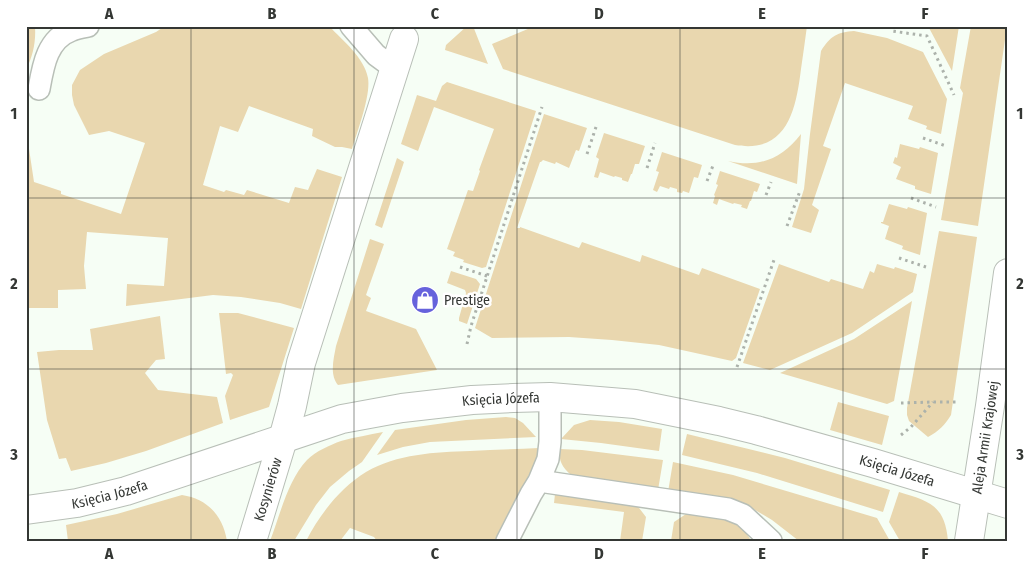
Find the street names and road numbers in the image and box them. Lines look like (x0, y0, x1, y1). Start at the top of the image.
street label: Aleja Armii Krajowej (968, 380, 1002, 495)
street label: Księcia Józefa (461, 389, 540, 410)
street label: Księcia Józefa (857, 452, 937, 490)
street label: Kosynierów (251, 456, 286, 523)
street label: Księcia Józefa (71, 476, 150, 513)

